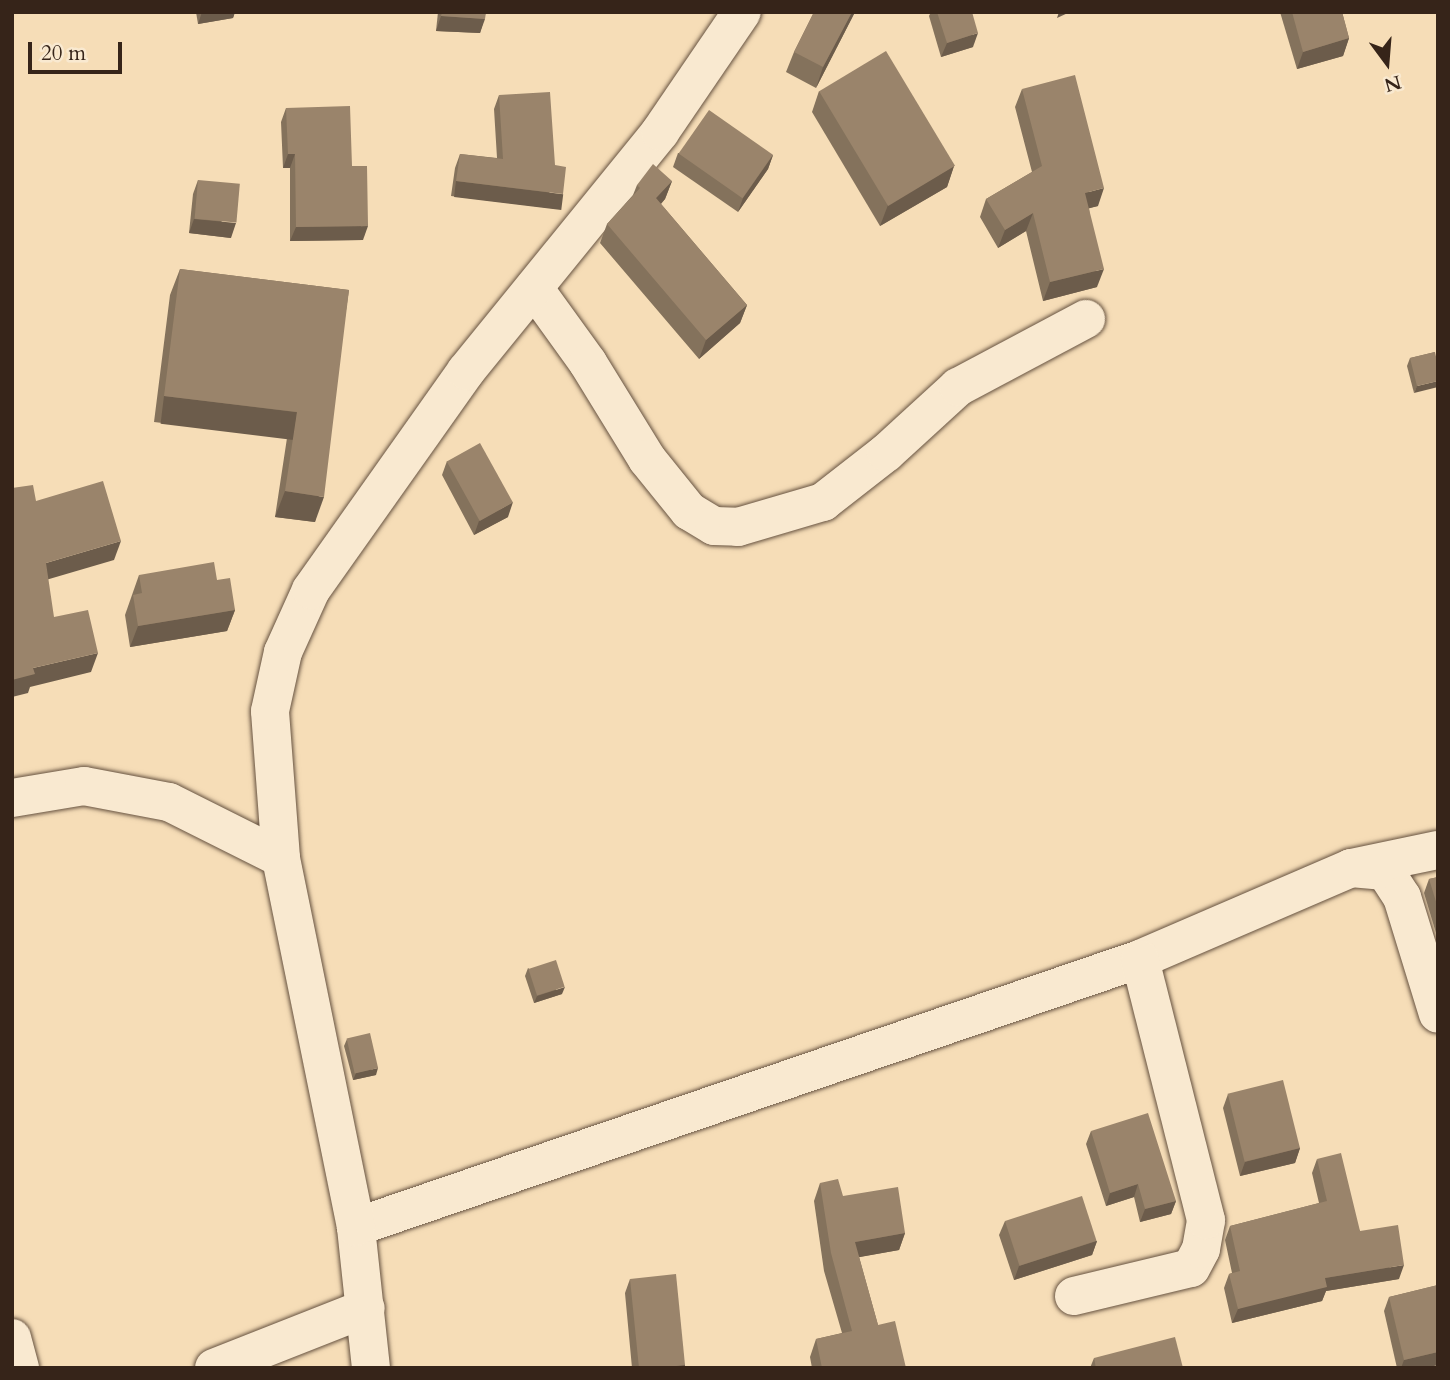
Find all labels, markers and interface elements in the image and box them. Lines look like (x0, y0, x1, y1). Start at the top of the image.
scale bar (32, 28, 126, 72)
north arrow (1352, 28, 1422, 98)
text: 20 m (41, 39, 86, 68)
text: N (1381, 68, 1404, 98)

